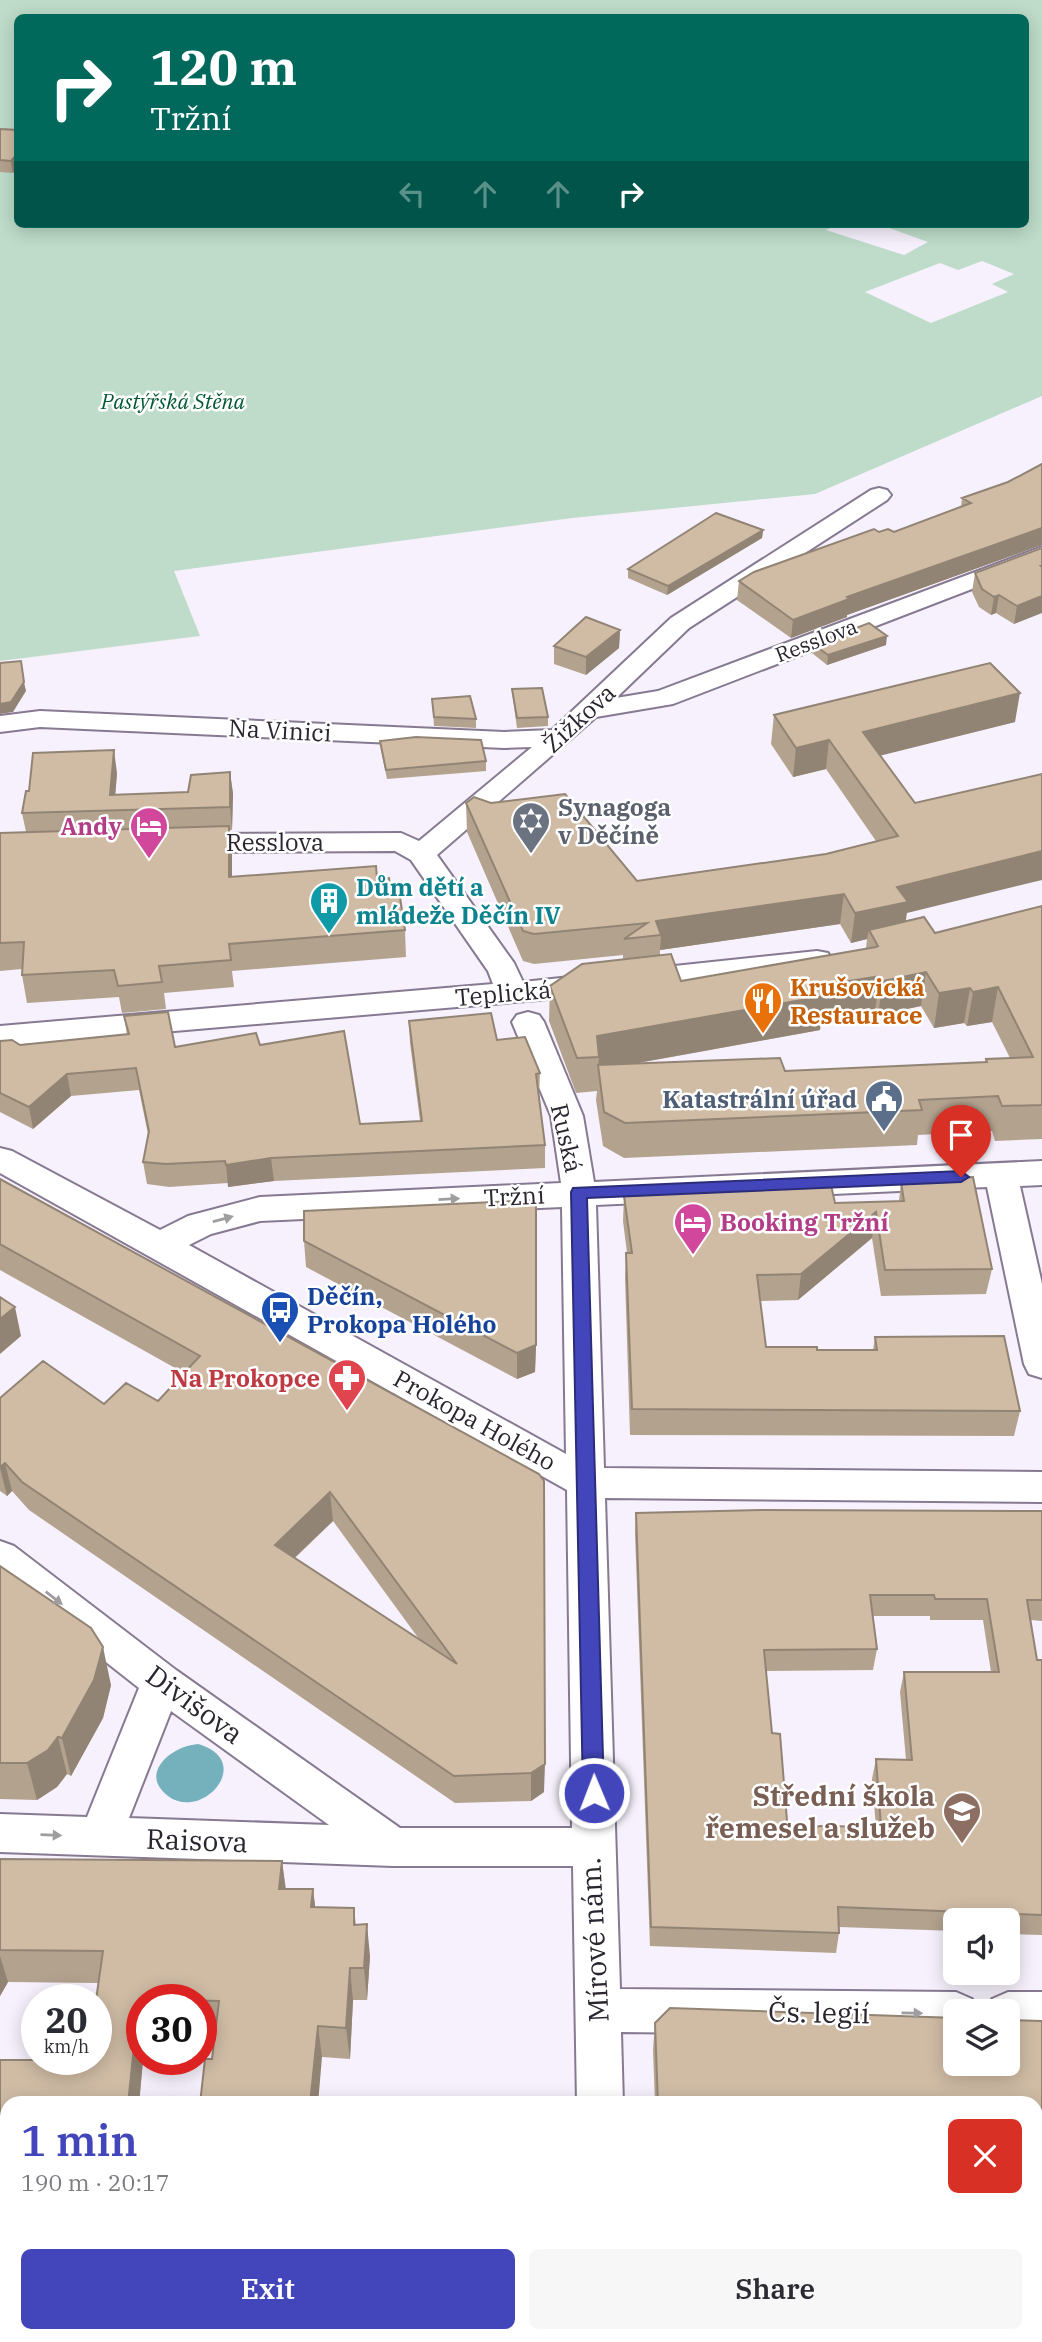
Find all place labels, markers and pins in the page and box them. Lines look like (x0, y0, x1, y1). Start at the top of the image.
place label: Synagoga v Děčíně (558, 791, 671, 851)
synagogue icon: Synagoga v Děčíně (510, 800, 552, 855)
hotel icon: Andy (128, 805, 170, 860)
place label: Andy (60, 810, 122, 842)
place label: Dům dětí a mládeže Děčín IV (356, 871, 561, 931)
building icon: Dům dětí a mládeže Děčín IV (308, 880, 350, 935)
place label: Krušovická Restaurace (790, 971, 925, 1031)
restaurant icon: Krušovická Restaurace (742, 980, 784, 1035)
public building icon: Katastrální úřad (863, 1078, 905, 1133)
place label: Katastrální úřad (662, 1083, 857, 1115)
pin (931, 1105, 991, 1177)
hotel icon: Booking Tržní (672, 1201, 714, 1256)
place label: Booking Tržní (720, 1206, 889, 1238)
place label: Děčín, Prokopa Holého (307, 1280, 497, 1340)
bus stop icon: Děčín, Prokopa Holého (259, 1289, 301, 1344)
pharmacy icon: Na Prokopce (326, 1357, 368, 1412)
place label: Na Prokopce (170, 1362, 320, 1394)
place label: Střední škola řemesel a služeb (705, 1777, 935, 1846)
school or university icon: Střední škola řemesel a služeb (941, 1790, 983, 1845)

